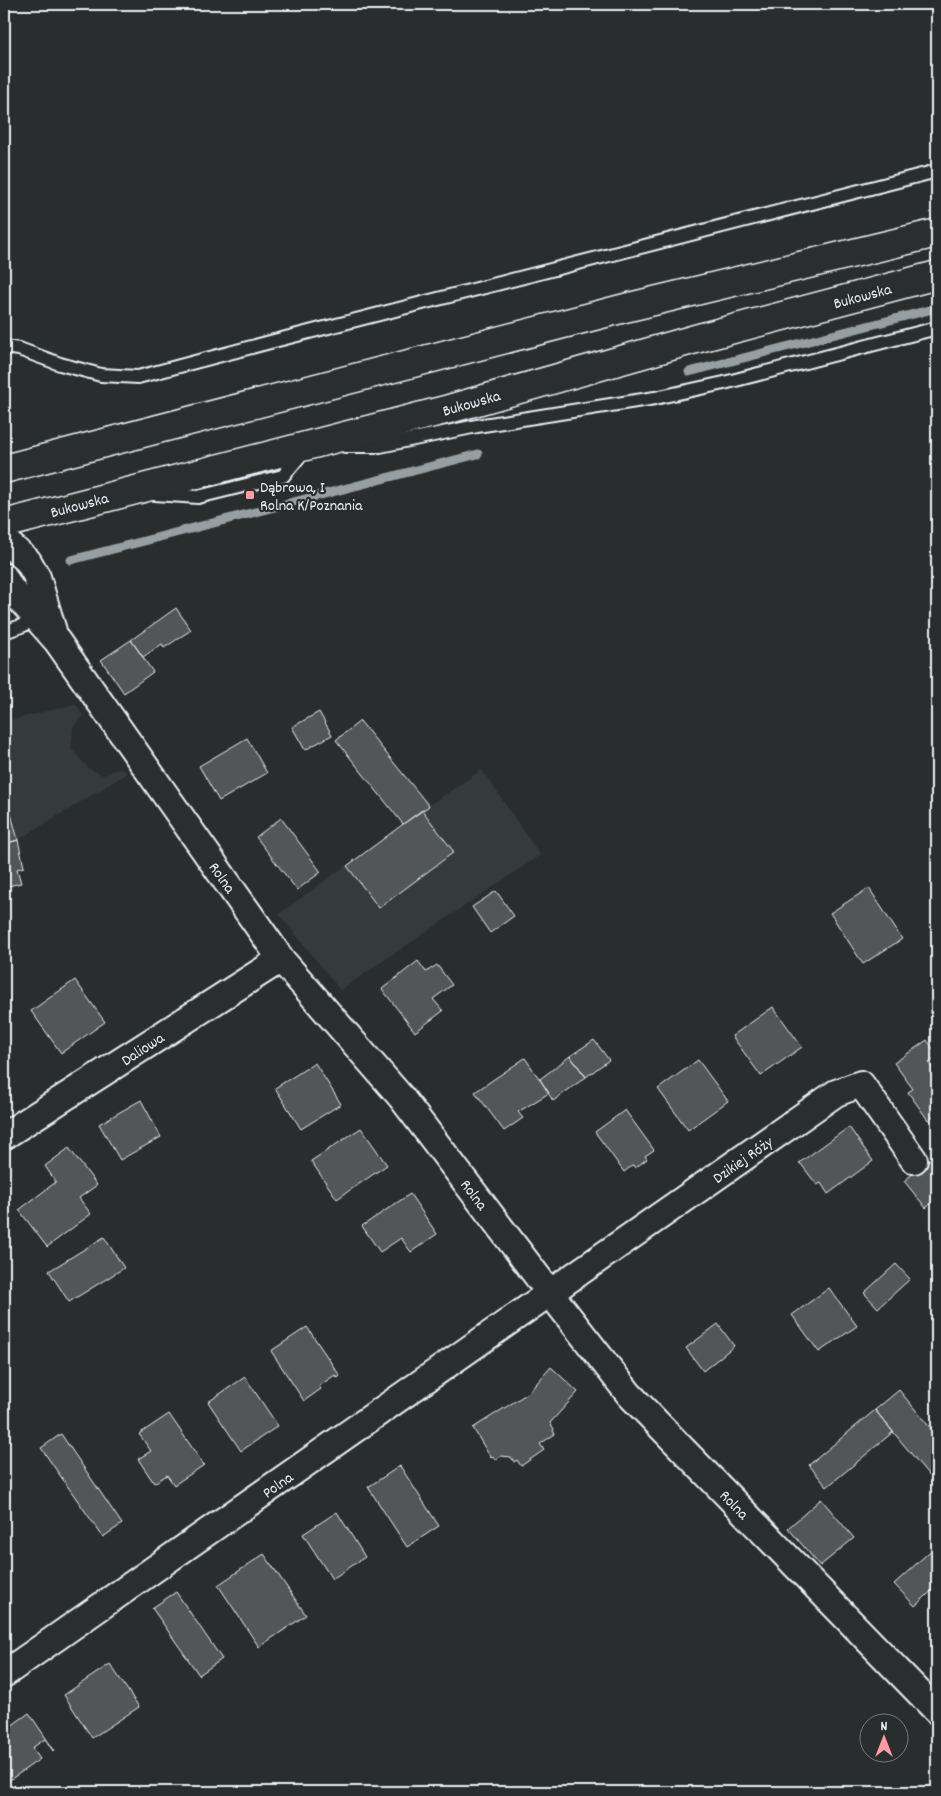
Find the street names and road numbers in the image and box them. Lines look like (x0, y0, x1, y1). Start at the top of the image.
street label: Bukowska (831, 279, 895, 316)
street label: Bukowska (440, 385, 504, 424)
street label: Bukowska (48, 488, 112, 525)
street label: Rolna (202, 858, 240, 899)
street label: Daliowa (117, 1027, 170, 1073)
street label: Dzikiej Róży (709, 1132, 779, 1190)
street label: Rolna (454, 1175, 493, 1216)
street label: Polna (258, 1467, 299, 1505)
street label: Rolna (713, 1486, 753, 1526)

